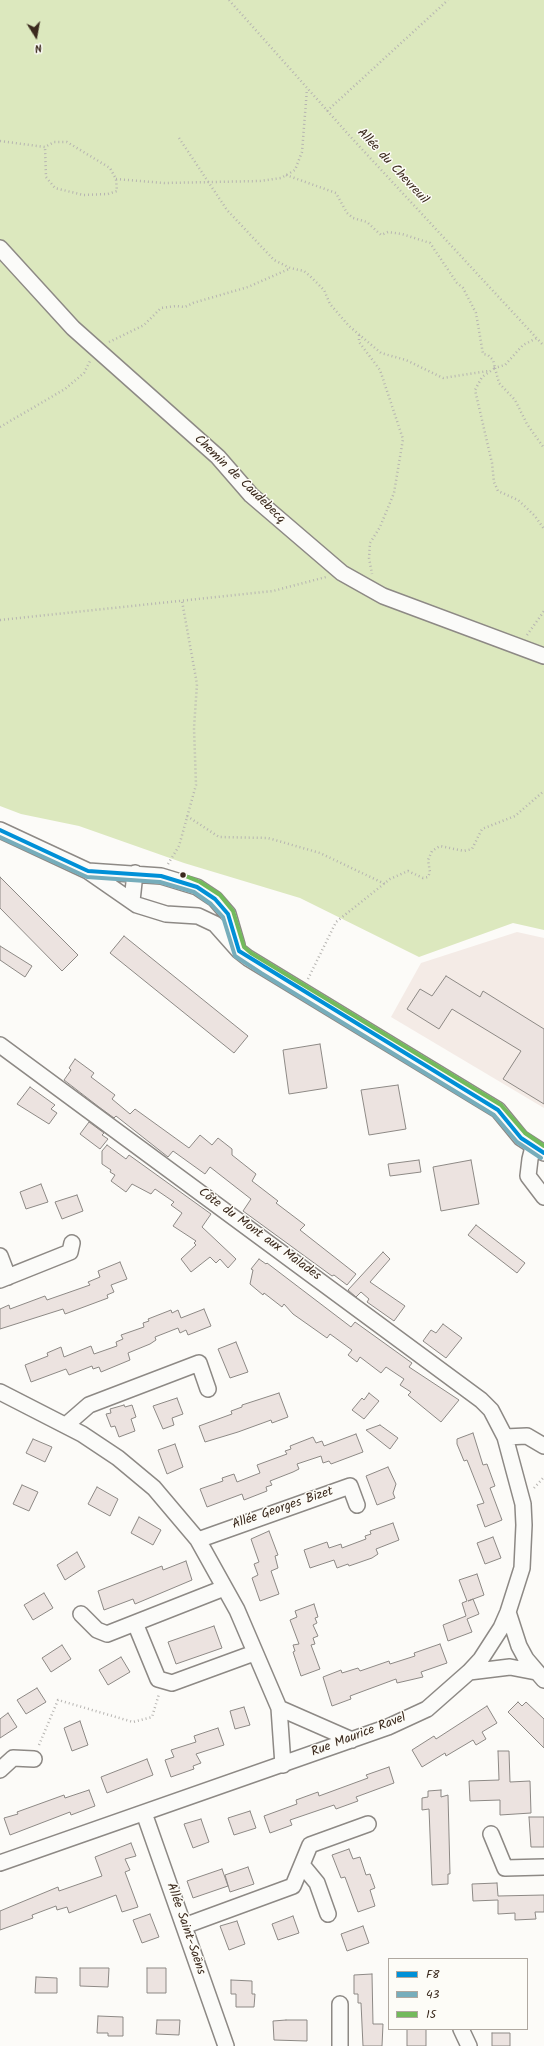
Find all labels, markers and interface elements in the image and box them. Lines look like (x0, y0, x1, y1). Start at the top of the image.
north arrow (16, 16, 56, 56)
text: N (33, 38, 43, 57)
street label: Allée du Chevreuil (353, 126, 431, 208)
street label: Chemin de Caudebecq (190, 432, 288, 528)
unlabelled marker (178, 870, 188, 880)
street label: Côte du Mont aux Malades (195, 1185, 323, 1285)
street label: Allée Georges Bizet (230, 1484, 336, 1534)
street label: Rue Maurice Ravel (310, 1711, 408, 1761)
street label: Allée Saint-Saëns (162, 1881, 208, 1977)
legend (388, 1958, 528, 2030)
text: F8 (426, 1965, 440, 1984)
text: 43 (426, 1985, 439, 2004)
text: 15 (426, 2005, 436, 2024)

